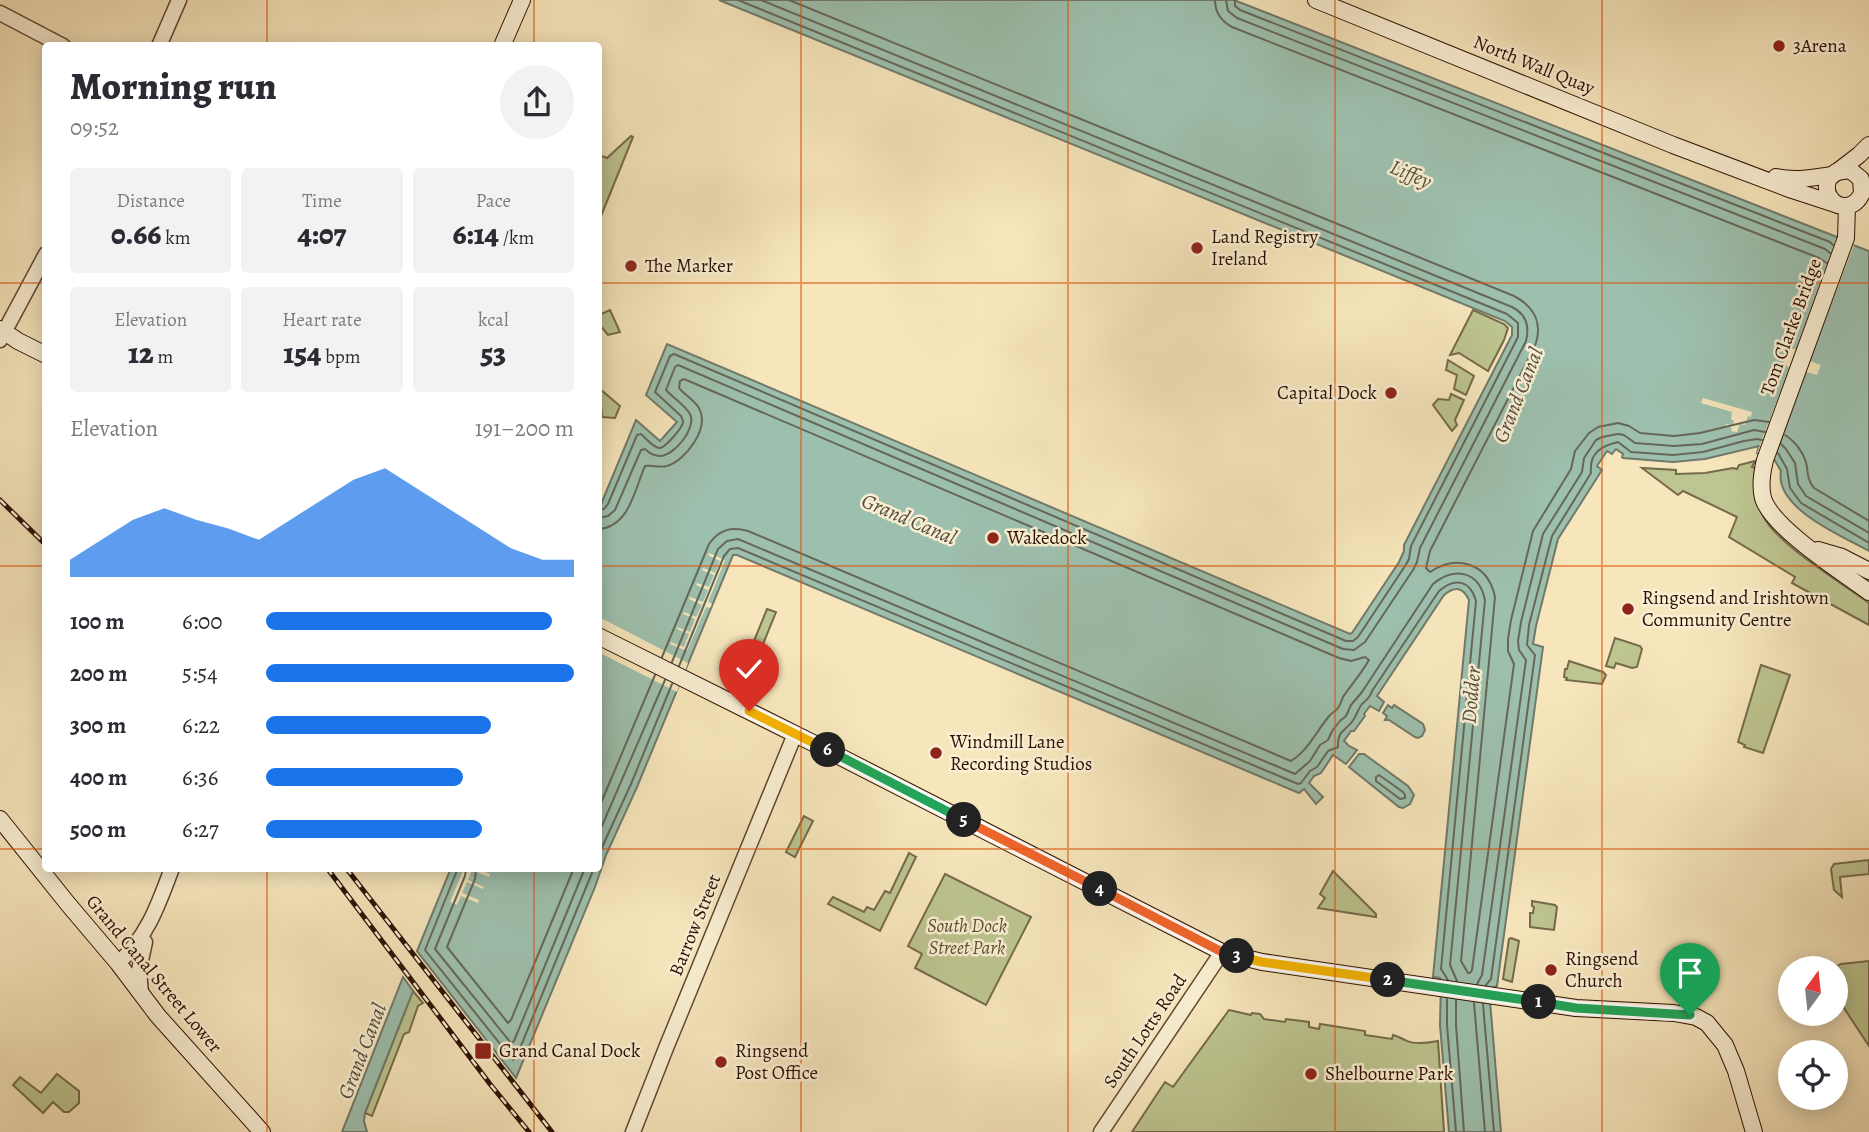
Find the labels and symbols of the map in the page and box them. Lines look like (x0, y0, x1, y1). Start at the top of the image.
street label: North Wall Quay (1469, 29, 1599, 101)
place label: 3Arena (1793, 33, 1847, 59)
marker: 3Arena (1771, 38, 1787, 54)
water label: Liffey (1386, 153, 1436, 195)
place label: Land Registry Ireland (1211, 224, 1319, 272)
marker: Land Registry Ireland (1189, 240, 1205, 256)
place label: The Marker (645, 253, 733, 279)
street label: Tom Clarke Bridge (1754, 255, 1828, 399)
marker: The Marker (623, 258, 639, 274)
water label: Grand Canal (1486, 342, 1550, 447)
place label: Capital Dock (1277, 380, 1378, 406)
marker: Capital Dock (1383, 385, 1399, 401)
water label: Grand Canal (857, 486, 962, 552)
place label: Wakedock (1006, 525, 1087, 551)
marker: Wakedock (985, 530, 1001, 546)
place label: Ringsend and Irishtown Community Centre (1642, 585, 1829, 633)
marker: Ringsend and Irishtown Community Centre (1620, 601, 1636, 617)
pin (719, 639, 779, 711)
water label: Dodder (1455, 665, 1487, 725)
place label: Windmill Lane Recording Studios (949, 729, 1092, 777)
pin: 6 (810, 732, 846, 768)
marker: Windmill Lane Recording Studios (928, 745, 944, 761)
pin: 5 (946, 802, 982, 838)
street label: Barrow Street (663, 870, 727, 980)
pin: 4 (1082, 872, 1118, 906)
street label: Grand Canal Street Lower (80, 889, 228, 1059)
park label: South Dock Street Park (927, 913, 1007, 961)
pin: 3 (1220, 939, 1254, 974)
pin (1660, 943, 1720, 1015)
place label: Ringsend Church (1565, 946, 1639, 994)
north arrow (1778, 956, 1848, 1026)
pin: 2 (1370, 962, 1406, 998)
marker: Ringsend Church (1543, 962, 1559, 978)
street label: South Lotts Road (1097, 968, 1193, 1093)
pin: 1 (1522, 984, 1556, 1020)
water label: Grand Canal (331, 998, 393, 1103)
place label: Grand Canal Dock (499, 1038, 641, 1064)
place label: Ringsend Post Office (735, 1038, 818, 1086)
marker: Grand Canal Dock (473, 1041, 493, 1061)
marker: Ringsend Post Office (713, 1054, 729, 1070)
place label: Shelbourne Park (1325, 1061, 1454, 1087)
marker: Shelbourne Park (1303, 1066, 1319, 1082)

